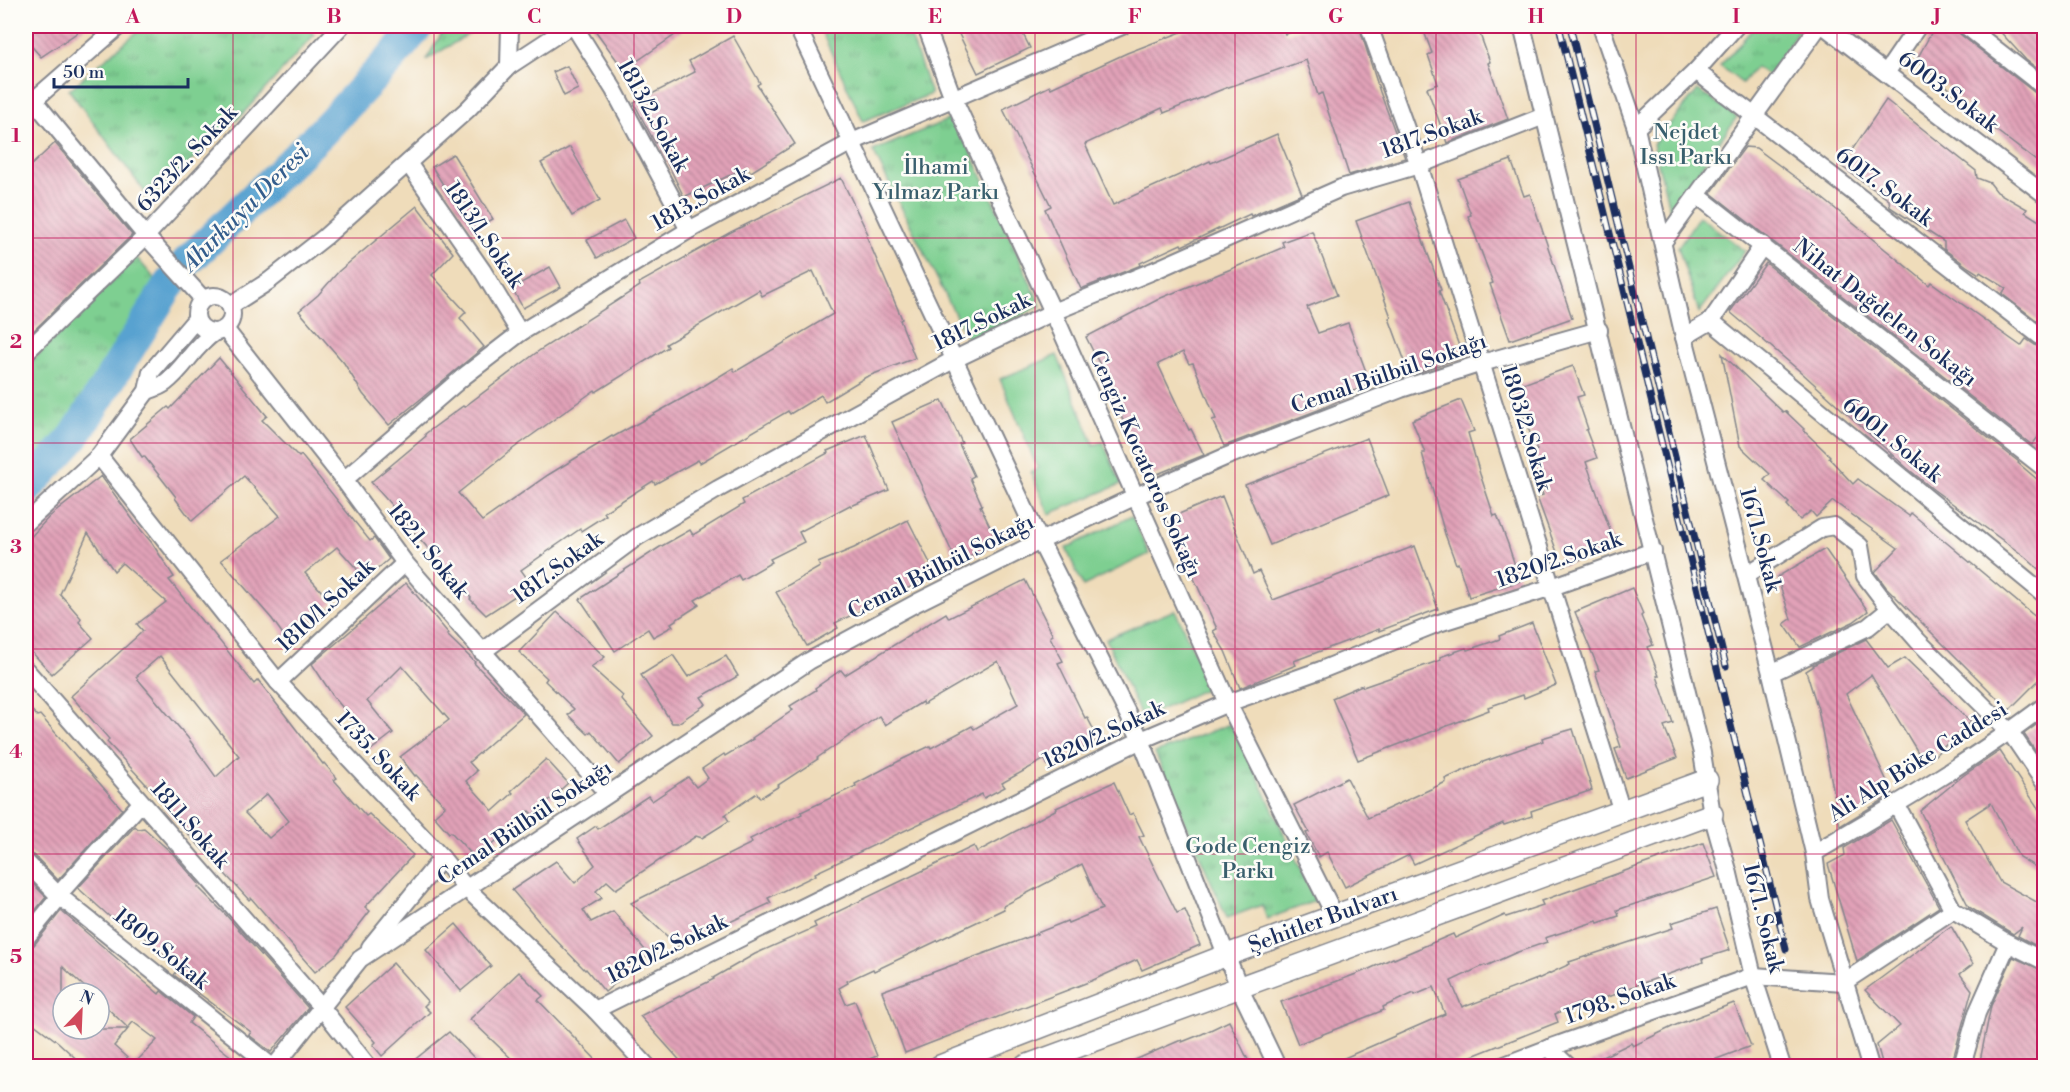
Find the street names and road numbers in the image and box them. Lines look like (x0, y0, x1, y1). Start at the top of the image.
street label: 6003.Sokak (1892, 45, 2005, 140)
street label: 1813/2.Sokak (611, 55, 696, 179)
street label: 6323/2. Sokak (131, 99, 244, 218)
street label: 1817.Sokak (1378, 103, 1488, 165)
street label: 6017. Sokak (1830, 142, 1939, 233)
street label: 1813.Sokak (647, 160, 756, 237)
street label: 1813/1.Sokak (439, 177, 530, 295)
street label: Nihat Dağdelen Sokağı (1788, 233, 1982, 393)
street label: 1817.Sokak (929, 286, 1037, 357)
street label: Cemal Bülbül Sokağı (1288, 328, 1490, 420)
street label: Cengiz Kocatoros Sokağı (1083, 346, 1207, 582)
street label: 1803/2.Sokak (1494, 362, 1558, 496)
street label: 6001. Sokak (1837, 391, 1949, 489)
street label: 1671.Sokak (1733, 485, 1787, 597)
street label: 1821. Sokak (381, 498, 475, 605)
street label: Cemal Bülbül Sokağı (843, 508, 1039, 626)
street label: 1817.Sokak (507, 525, 610, 610)
street label: 1820/2.Sokak (1493, 525, 1627, 594)
street label: 1810/1.Sokak (271, 553, 382, 658)
street label: 1820/2.Sokak (1039, 694, 1171, 775)
street label: Ali Alp Böke Caddesi (1823, 696, 2013, 829)
street label: 1735. Sokak (330, 706, 427, 808)
street label: Cemal Bülbül Sokağı (432, 754, 618, 892)
street label: 1811.Sokak (145, 776, 236, 875)
street label: 1671. Sokak (1736, 860, 1790, 977)
street label: Şehitler Bulvarı (1245, 880, 1401, 960)
street label: 1809.Sokak (108, 902, 215, 997)
street label: 1820/2.Sokak (602, 907, 733, 990)
street label: 1798. Sokak (1561, 967, 1680, 1031)

